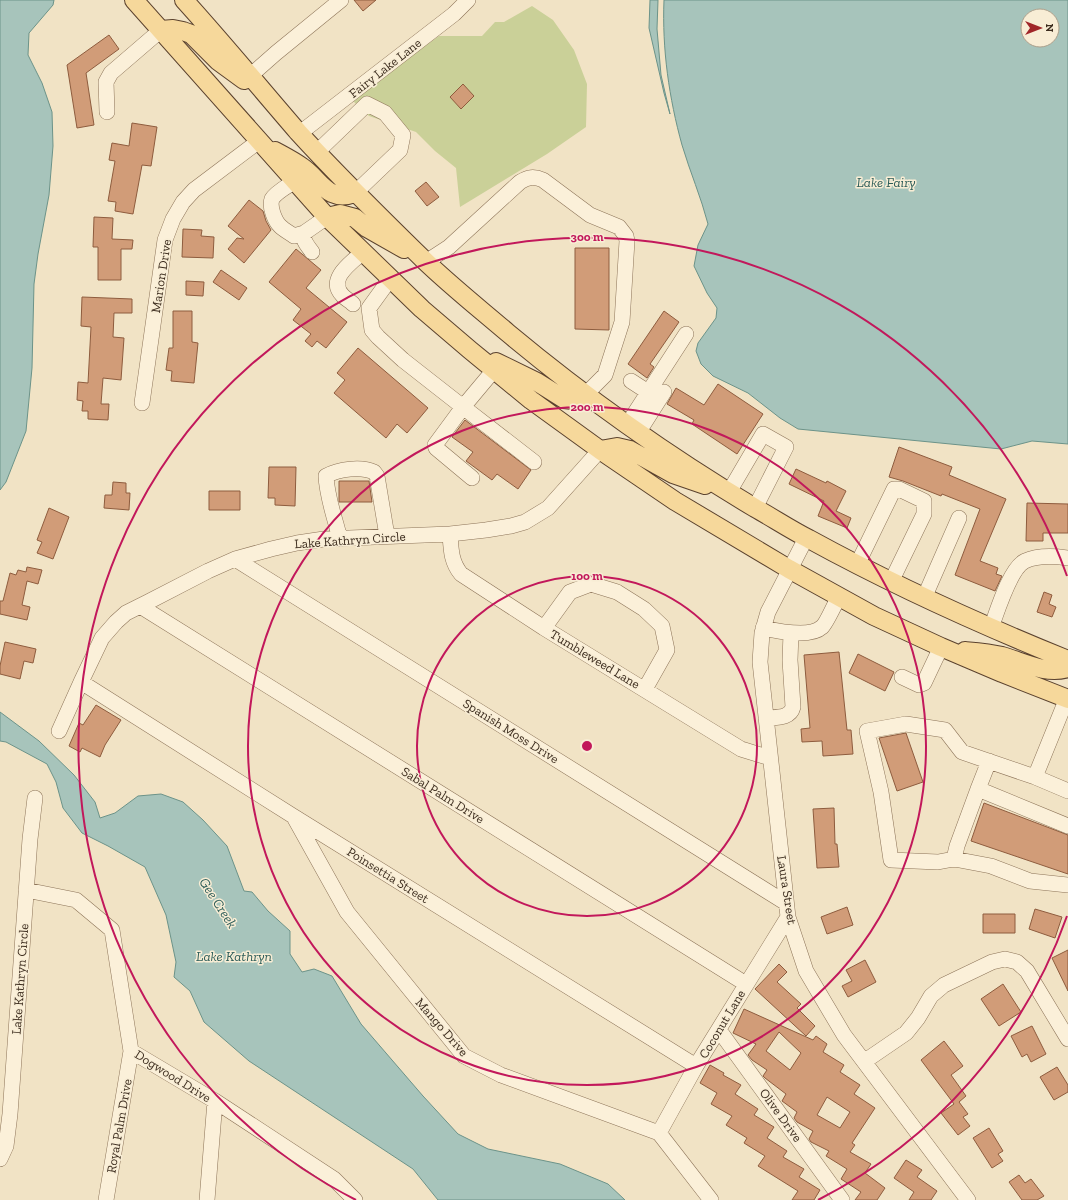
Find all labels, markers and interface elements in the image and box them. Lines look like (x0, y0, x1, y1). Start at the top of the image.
north arrow (1020, 8, 1060, 48)
text: N (1043, 24, 1056, 33)
street label: Fairy Lake Lane (346, 35, 424, 101)
water label: Lake Fairy (856, 174, 916, 191)
text: 300 m (571, 230, 604, 244)
street label: Marion Drive (148, 238, 174, 314)
text: 200 m (570, 400, 604, 414)
street label: Lake Kathryn Circle (294, 529, 406, 551)
text: 100 m (571, 569, 603, 583)
street label: Tumbleweed Lane (547, 626, 643, 692)
street label: Spanish Moss Drive (460, 695, 562, 767)
centre of rings (580, 739, 594, 753)
street label: Sabal Palm Drive (399, 764, 487, 826)
street label: Poinsettia Street (344, 844, 432, 906)
street label: Laura Street (774, 854, 800, 926)
water label: Gee Creek (195, 875, 241, 931)
street label: Lake Kathryn Circle (9, 923, 31, 1035)
water label: Lake Kathryn (196, 948, 272, 965)
street label: Coconut Lane (696, 987, 748, 1061)
street label: Mango Drive (413, 995, 471, 1059)
street label: Dogwood Drive (132, 1047, 214, 1105)
street label: Royal Palm Drive (103, 1078, 135, 1174)
street label: Olive Drive (757, 1085, 805, 1145)

